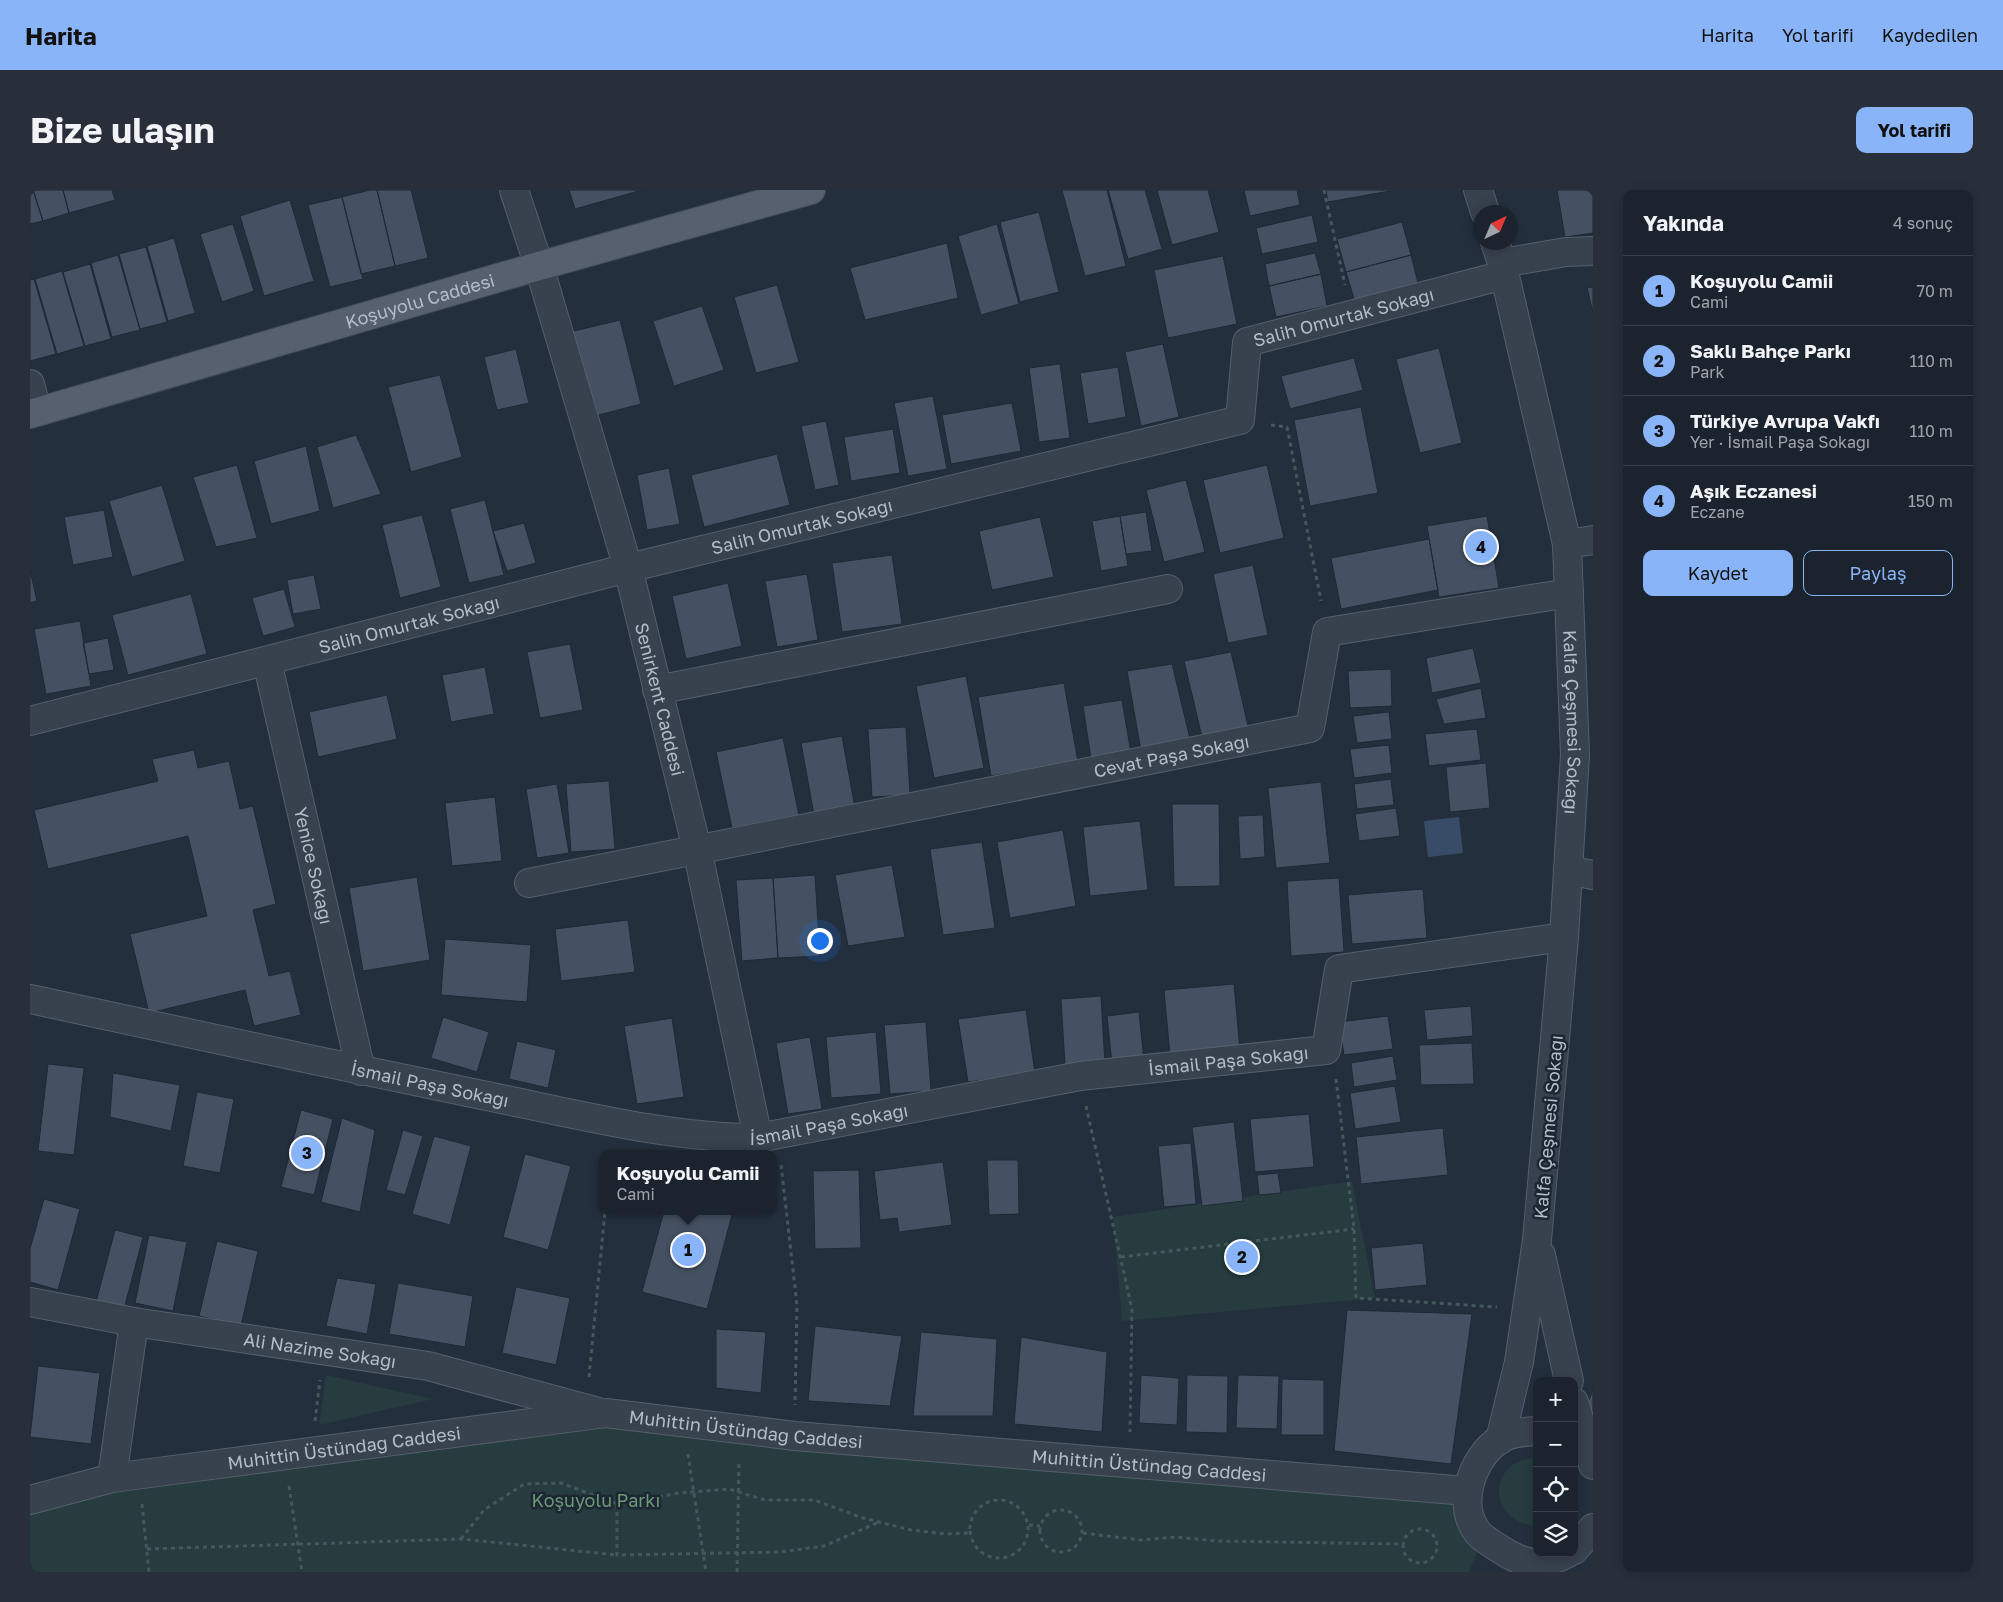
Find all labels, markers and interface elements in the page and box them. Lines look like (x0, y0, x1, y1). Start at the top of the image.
text: Harita (25, 21, 97, 50)
text: Harita (1701, 24, 1754, 46)
text: Yol tarifi (1782, 24, 1854, 46)
text: Kaydedilen (1882, 24, 1978, 46)
button: Yol tarifi (1856, 107, 1973, 153)
text: Bize ulaşın (30, 109, 215, 151)
north arrow (1473, 205, 1518, 250)
text: Yakında (1643, 210, 1724, 236)
text: 4 sonuç (1893, 213, 1953, 233)
street label: Koşuyolu Caddesi (343, 269, 497, 333)
text: Koşuyolu Camii (1690, 269, 1833, 292)
text: 1 (1655, 281, 1663, 301)
text: 70 m (1916, 281, 1953, 301)
street label: Salih Omurtak Sokağı (1251, 283, 1436, 351)
text: Cami (1690, 292, 1728, 312)
text: Saklı Bahçe Parkı (1690, 339, 1851, 362)
text: 2 (1654, 351, 1664, 371)
text: 110 m (1909, 351, 1953, 371)
text: Park (1690, 362, 1725, 382)
text: Türkiye Avrupa Vakfı (1690, 409, 1880, 432)
text: 3 (1654, 421, 1664, 441)
text: 110 m (1909, 421, 1953, 441)
text: Yer · İsmail Paşa Sokağı (1690, 432, 1870, 452)
text: Aşık Eczanesi (1690, 479, 1817, 502)
text: 4 (1654, 491, 1664, 511)
text: 150 m (1908, 491, 1953, 511)
street label: Salih Omurtak Sokağı (709, 493, 895, 559)
text: Eczane (1690, 502, 1745, 522)
pin: 4 (1465, 528, 1497, 566)
button: Kaydet (1643, 550, 1793, 596)
button: Paylaş (1803, 550, 1953, 596)
street label: Salih Omurtak Sokağı (316, 590, 502, 658)
street label: Senirkent Caddesi (631, 620, 690, 778)
street label: Kalfa Çeşmesi Sokağı (1559, 630, 1586, 815)
street label: Cevat Paşa Sokağı (1092, 729, 1251, 782)
street label: Yenice Sokağı (290, 805, 338, 926)
your location (807, 928, 833, 954)
street label: Kalfa Çeşmesi Sokağı (1529, 1034, 1567, 1220)
street label: İsmail Paşa Sokağı (1147, 1041, 1309, 1080)
street label: İsmail Paşa Sokağı (349, 1057, 511, 1111)
street label: İsmail Paşa Sokağı (750, 1098, 910, 1149)
pin: 3 (291, 1134, 323, 1172)
popup (599, 1150, 777, 1215)
text: Koşuyolu Camii (616, 1161, 760, 1184)
text: Cami (616, 1184, 655, 1204)
pin: 1 (672, 1231, 704, 1269)
pin: 2 (1226, 1238, 1258, 1276)
street label: Ali Nazime Sokağı (242, 1328, 398, 1372)
map controls (1533, 1377, 1578, 1557)
button: + (1533, 1377, 1578, 1422)
street label: Muhittin Üstündağ Caddesi (628, 1405, 864, 1453)
street label: Muhittin Üstündağ Caddesi (226, 1421, 462, 1474)
button: − (1533, 1422, 1578, 1467)
street label: Muhittin Üstündağ Caddesi (1031, 1444, 1267, 1486)
button: locate (1533, 1467, 1578, 1512)
park label: Koşuyolu Parkı (532, 1489, 660, 1511)
button: layers (1533, 1512, 1578, 1557)

